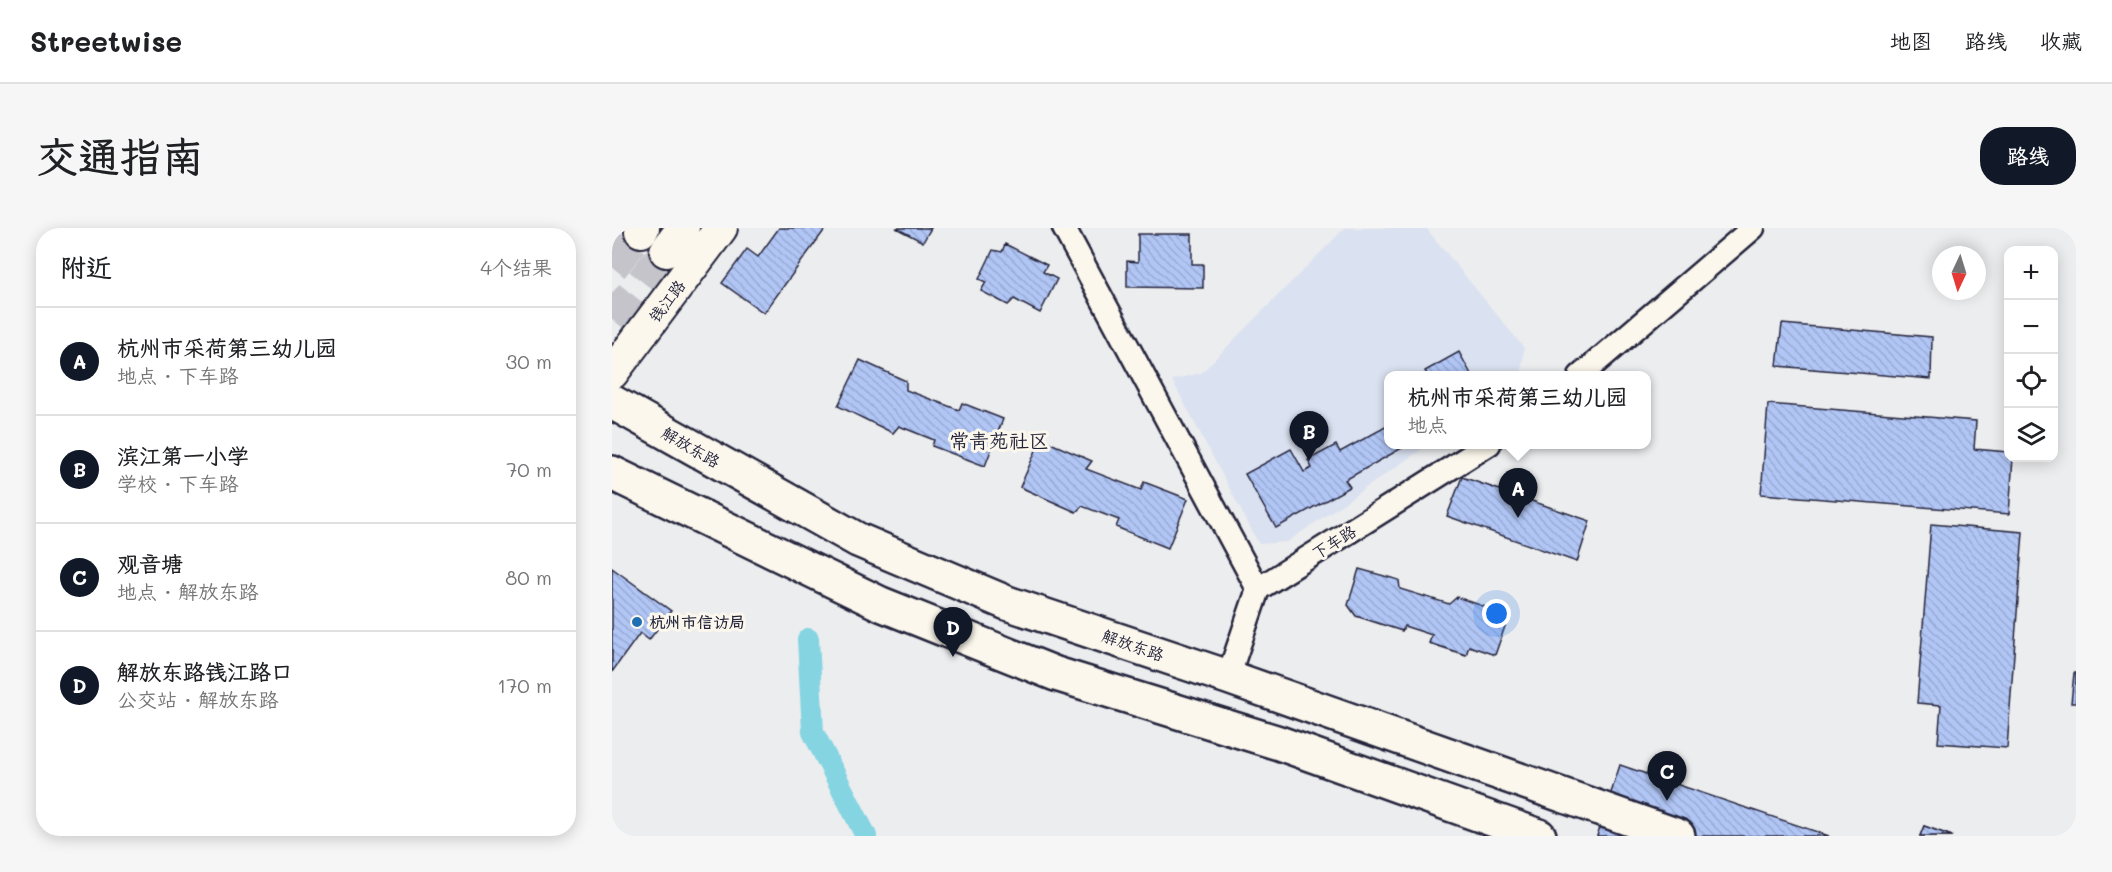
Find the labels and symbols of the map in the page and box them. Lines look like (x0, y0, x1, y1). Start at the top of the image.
north arrow (1932, 246, 1986, 300)
street label: 钱江路 (644, 275, 689, 326)
pin: B (1290, 412, 1328, 461)
street label: 解放东路 (658, 421, 724, 472)
district label: 常青苑社区 (949, 427, 1049, 453)
pin: A (1498, 468, 1538, 518)
street label: 下车路 (1308, 520, 1360, 563)
your location (1482, 599, 1511, 628)
pin: D (934, 608, 972, 657)
place label: 杭州市信访局 (649, 611, 745, 632)
marker: 杭州市信访局 (630, 615, 644, 629)
street label: 解放东路 (1099, 624, 1167, 665)
pin: C (1648, 752, 1686, 801)

